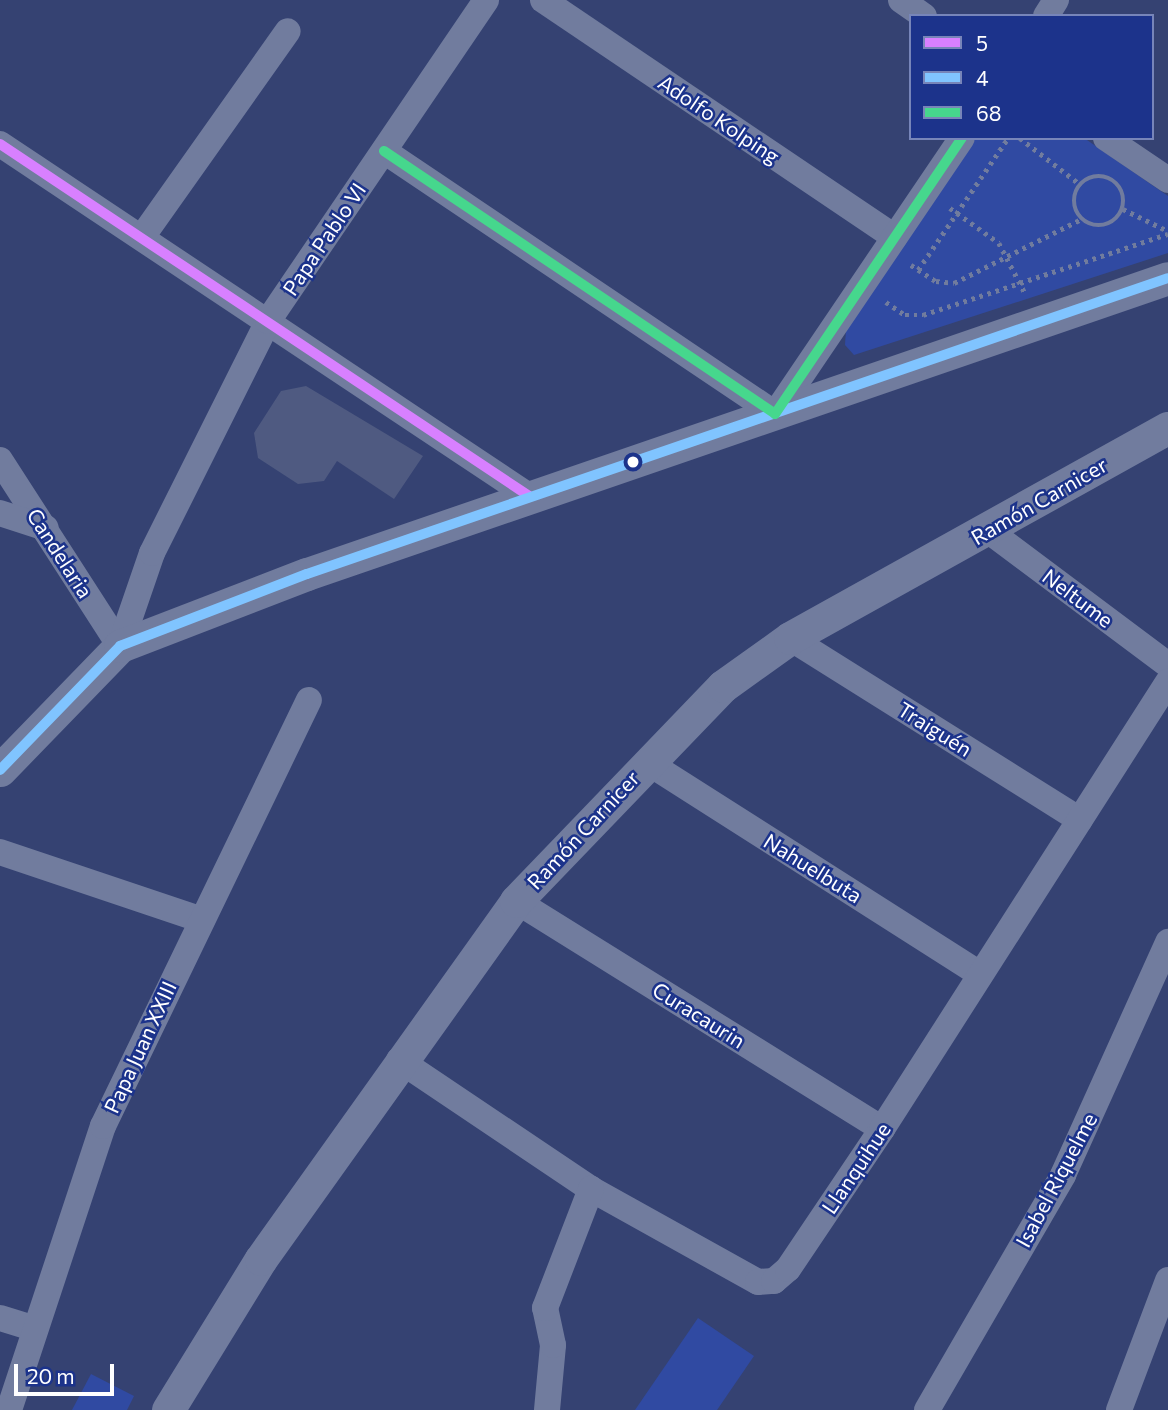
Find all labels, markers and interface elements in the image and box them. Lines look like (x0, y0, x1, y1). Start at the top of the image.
legend (909, 14, 1154, 140)
text: 5 (976, 30, 988, 55)
text: 4 (976, 65, 989, 90)
street label: Adolfo Kolping (654, 69, 784, 169)
text: 68 (976, 100, 1002, 125)
street label: Papa Pablo VI (277, 178, 371, 300)
street label: Ramón Carnicer (966, 452, 1112, 550)
unlabelled marker (626, 455, 640, 469)
street label: Candelaria (22, 503, 98, 603)
street label: Neltume (1038, 563, 1118, 633)
street label: Traiguén (893, 696, 977, 762)
street label: Ramón Carnicer (522, 765, 644, 895)
street label: Nahuelbuta (759, 828, 867, 908)
street label: Papa Juan XXIII (98, 977, 182, 1117)
street label: Curacaurin (648, 977, 750, 1053)
street label: Isabel Riquelme (1010, 1109, 1102, 1251)
street label: Llanquihue (816, 1118, 896, 1218)
scale bar (18, 1350, 117, 1394)
text: 20 m (27, 1363, 75, 1388)

